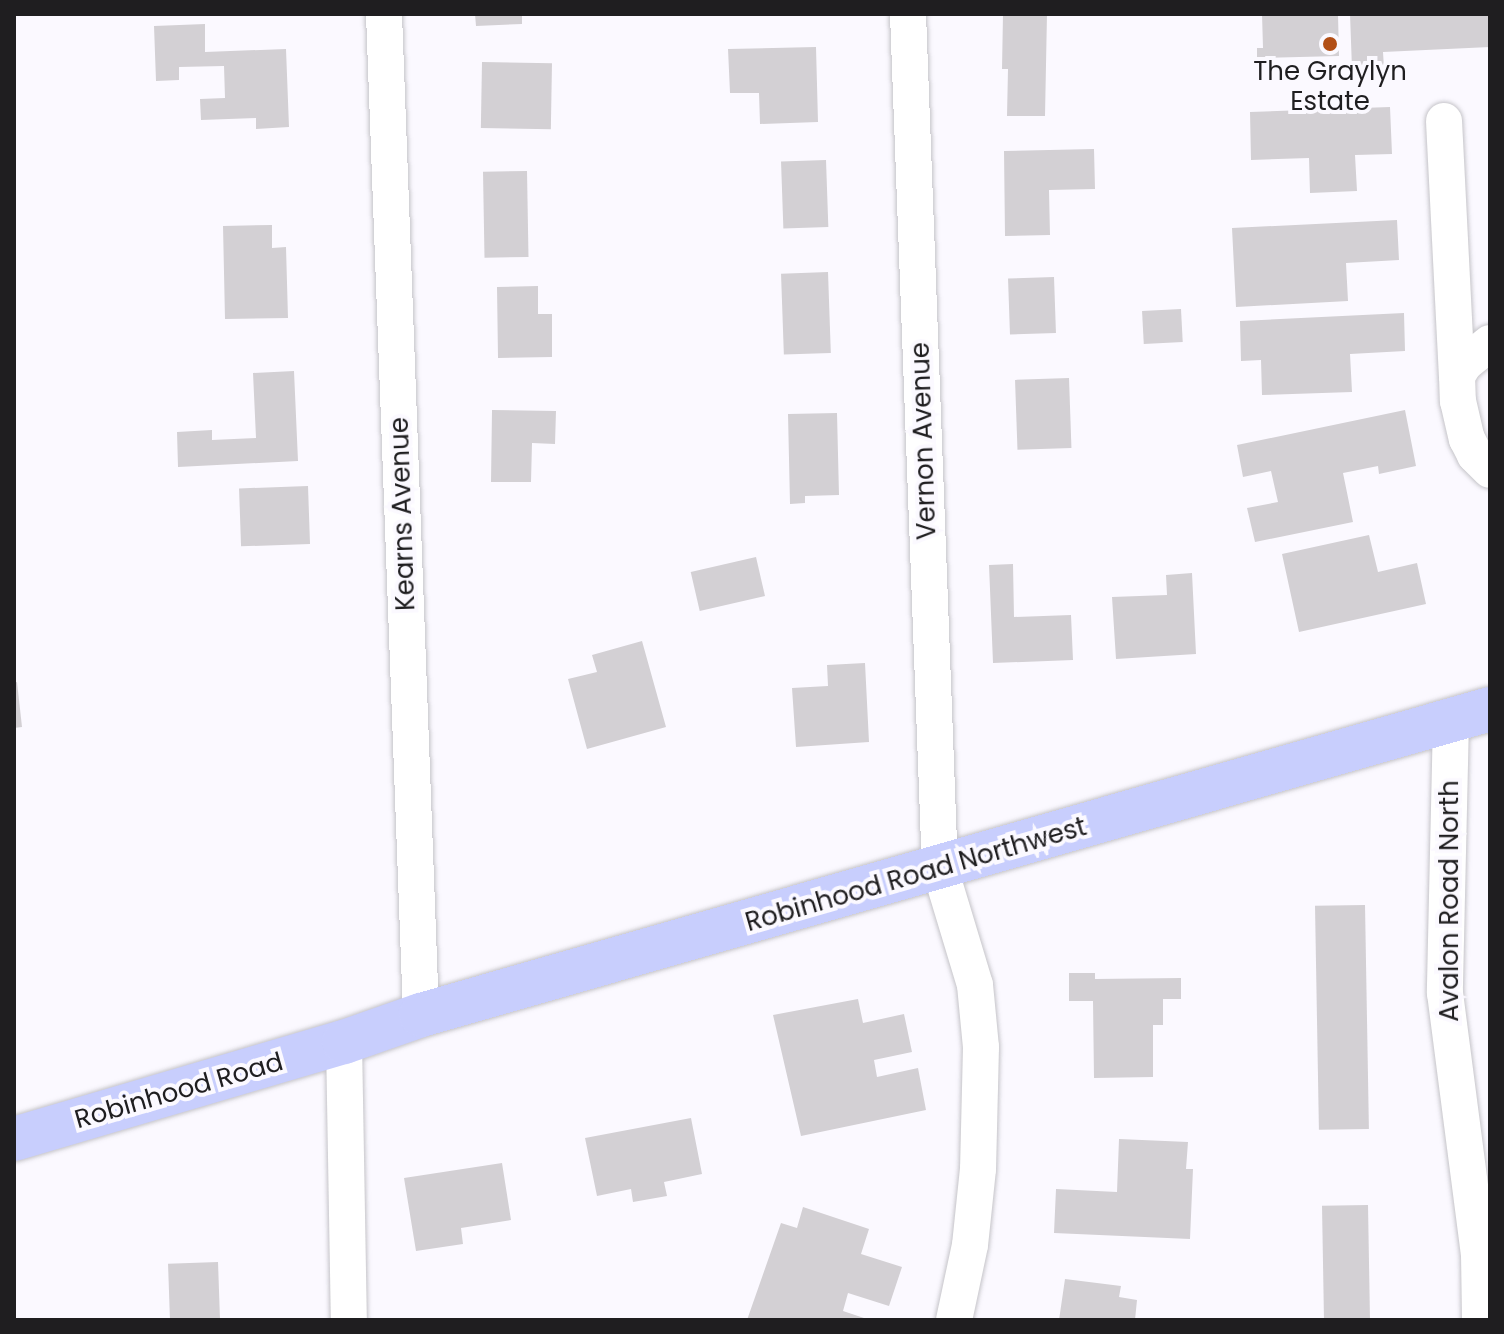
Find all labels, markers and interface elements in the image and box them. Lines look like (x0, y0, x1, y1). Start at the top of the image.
marker: The Graylyn Estate (1321, 35, 1339, 53)
place label: The Graylyn Estate (1253, 56, 1407, 118)
street label: Vernon Avenue (905, 342, 943, 540)
street label: Kearns Avenue (384, 417, 422, 611)
street label: Avalon Road North (1434, 780, 1466, 1022)
street label: Robinhood Road Northwest (742, 811, 1090, 939)
street label: Robinhood Road (71, 1046, 287, 1136)

